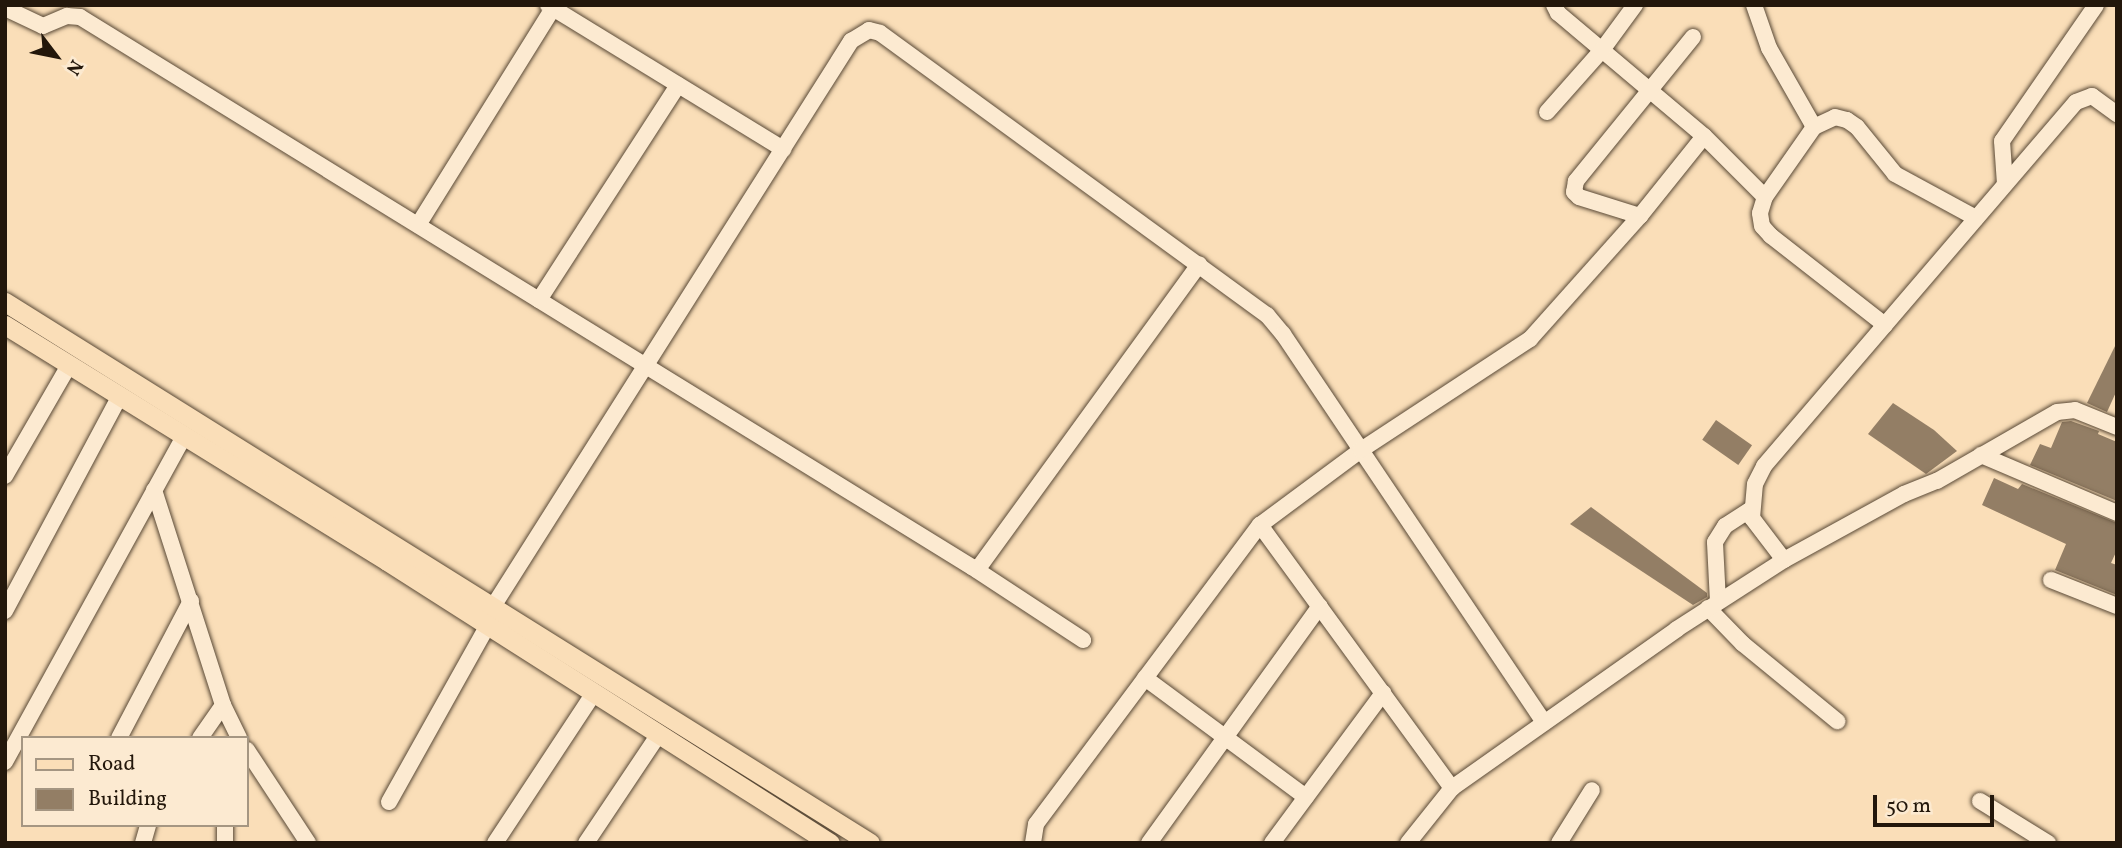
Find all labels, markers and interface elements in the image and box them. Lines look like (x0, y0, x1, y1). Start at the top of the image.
north arrow (21, 21, 91, 91)
text: N (59, 54, 88, 80)
legend (21, 736, 248, 827)
text: Road (88, 750, 135, 779)
scale bar (1877, 782, 1998, 826)
text: Building (88, 785, 167, 814)
text: 50 m (1886, 792, 1931, 821)

